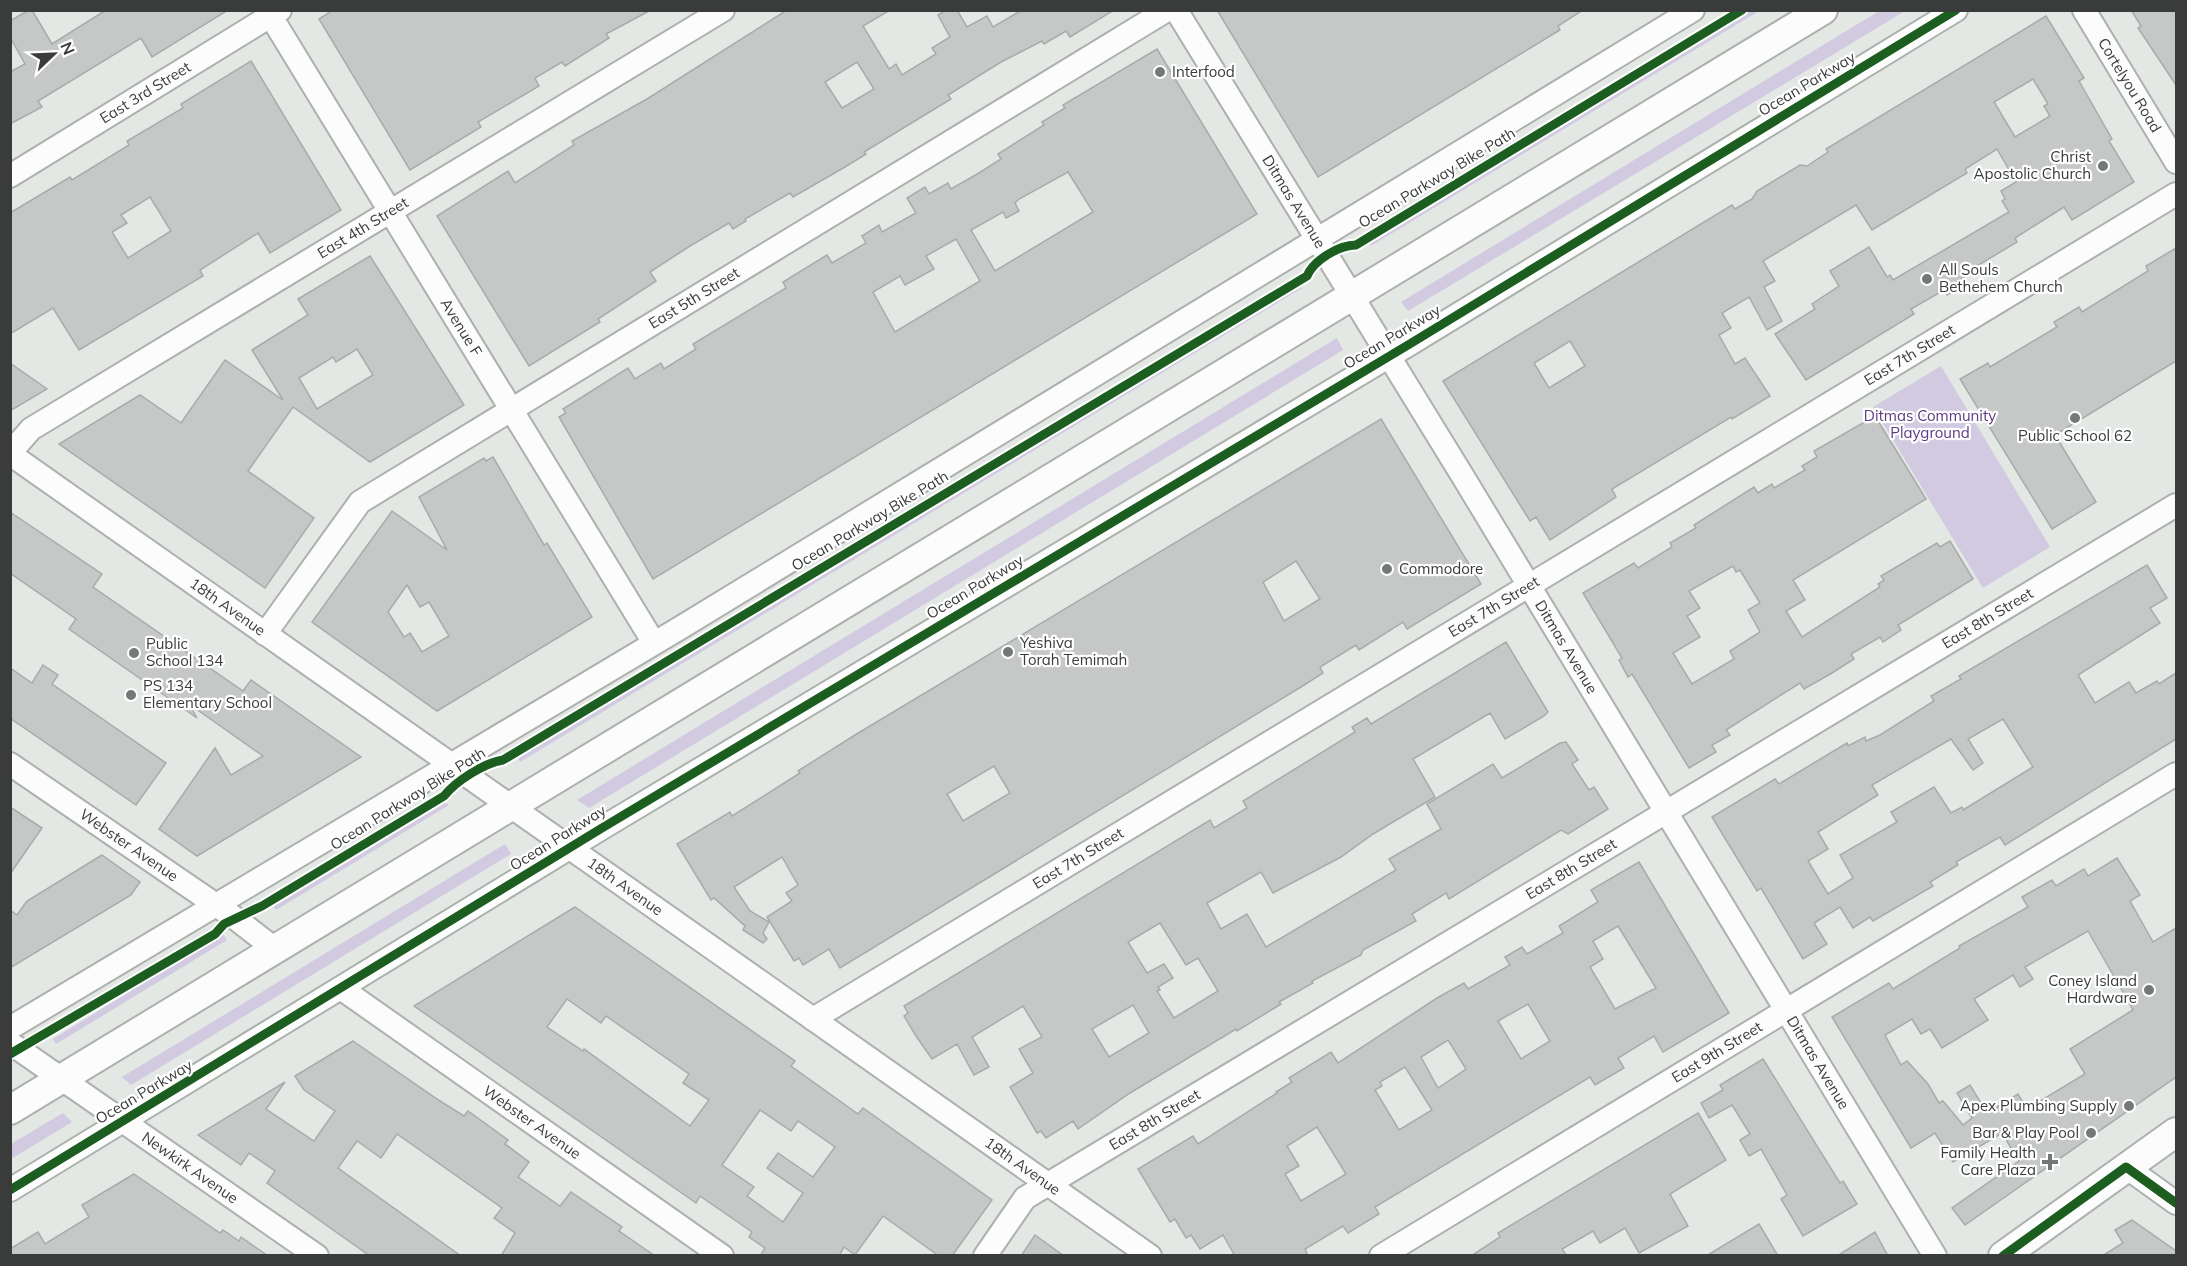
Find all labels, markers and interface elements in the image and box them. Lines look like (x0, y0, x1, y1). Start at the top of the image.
north arrow (24, 24, 84, 84)
street label: Cortelyou Road (2094, 34, 2166, 136)
text: N (56, 39, 79, 58)
street label: Ocean Parkway (1755, 47, 1859, 120)
street label: East 3rd Street (96, 57, 194, 127)
place label: Interfood (1172, 62, 1235, 81)
marker: Interfood (1153, 65, 1167, 79)
street label: Ocean Parkway Bike Path (1355, 123, 1519, 232)
place label: Christ Apostolic Church (1974, 147, 2091, 183)
street label: Ditmas Avenue (1258, 151, 1330, 251)
marker: Christ Apostolic Church (2096, 159, 2110, 173)
street label: East 4th Street (314, 193, 412, 262)
place label: All Souls Bethehem Church (1939, 260, 2063, 296)
street label: East 5th Street (645, 263, 743, 333)
marker: All Souls Bethehem Church (1920, 272, 1934, 286)
street label: Avenue F (436, 295, 486, 360)
street label: Ocean Parkway (1340, 300, 1444, 373)
street label: East 7th Street (1861, 320, 1958, 389)
park label: Ditmas Community Playground (1864, 406, 1996, 442)
marker: Public School 62 (2068, 411, 2082, 425)
place label: Public School 62 (2018, 426, 2132, 445)
street label: Ocean Parkway Bike Path (788, 466, 952, 575)
street label: Ocean Parkway (923, 550, 1027, 623)
place label: Commodore (1399, 559, 1483, 578)
marker: Commodore (1380, 562, 1394, 576)
street label: East 7th Street (1445, 572, 1543, 641)
street label: 18th Avenue (186, 573, 269, 640)
street label: East 8th Street (1938, 583, 2036, 653)
street label: Ditmas Avenue (1531, 597, 1602, 697)
place label: Yeshiva Torah Temimah (1019, 633, 1127, 669)
place label: Public School 134 (146, 634, 223, 670)
marker: Yeshiva Torah Temimah (1001, 645, 1015, 659)
marker: Public School 134 (127, 646, 141, 660)
place label: PS 134 Elementary School (143, 676, 272, 712)
marker: PS 134 Elementary School (124, 688, 138, 702)
street label: Ocean Parkway Bike Path (327, 743, 489, 854)
street label: Ocean Parkway (506, 800, 609, 875)
street label: Webster Avenue (76, 804, 182, 885)
street label: East 7th Street (1029, 823, 1127, 893)
street label: East 8th Street (1522, 834, 1620, 903)
street label: 18th Avenue (584, 853, 667, 919)
place label: Coney Island Hardware (2048, 971, 2137, 1007)
marker: Coney Island Hardware (2142, 983, 2156, 997)
street label: Ditmas Avenue (1783, 1012, 1854, 1113)
street label: East 9th Street (1668, 1017, 1766, 1087)
street label: Ocean Parkway (92, 1055, 196, 1128)
street label: Webster Avenue (479, 1081, 585, 1163)
street label: East 8th Street (1106, 1085, 1204, 1154)
place label: Apex Plumbing Supply (1960, 1096, 2117, 1115)
marker: Apex Plumbing Supply (2122, 1099, 2136, 1113)
place label: Bar & Play Pool (1972, 1123, 2079, 1142)
marker: Bar & Play Pool (2084, 1126, 2098, 1140)
street label: Newkirk Avenue (138, 1127, 242, 1207)
street label: 18th Avenue (981, 1133, 1064, 1199)
place label: Family Health Care Plaza (1940, 1143, 2036, 1179)
marker: Family Health Care Plaza (2041, 1153, 2059, 1171)

